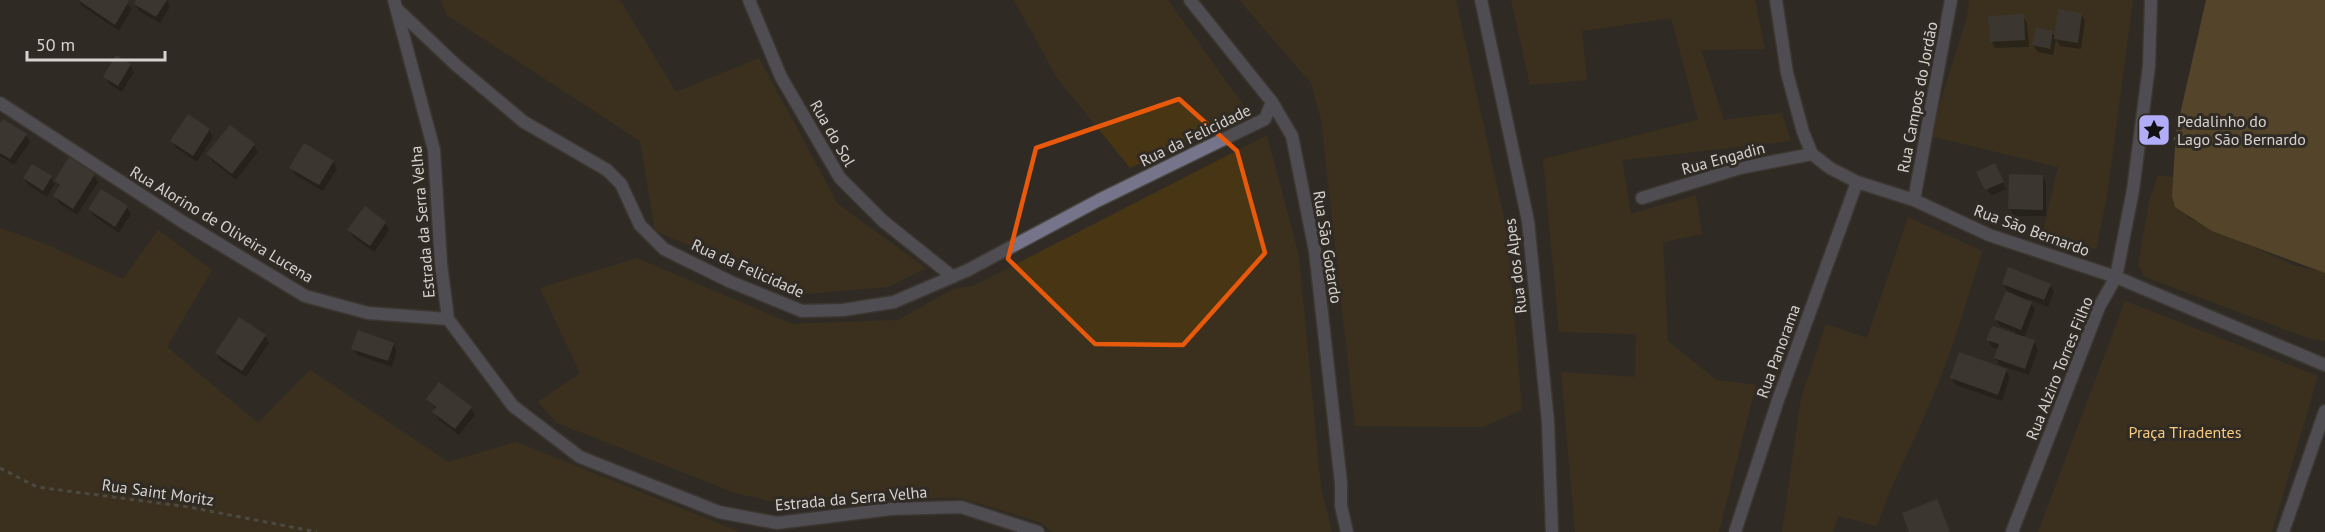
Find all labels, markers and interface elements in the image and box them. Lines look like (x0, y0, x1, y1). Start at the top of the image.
street label: Rua Campos do Jordão (1893, 20, 1941, 174)
scale bar (27, 24, 165, 62)
text: 50 m (36, 33, 75, 56)
street label: Rua do Sol (806, 96, 860, 170)
street label: Rua da Felicidade (1136, 99, 1254, 171)
place label: Pedalinho do Lago São Bernardo (2177, 111, 2306, 149)
place icon: Pedalinho do Lago São Bernardo (2136, 112, 2172, 148)
street label: Rua Engadin (1679, 137, 1767, 179)
street label: Estrada da Serra Velha (405, 145, 439, 299)
street label: Rua Alorino de Oliveira Lucena (127, 161, 317, 287)
street label: Rua São Gotardo (1309, 189, 1347, 305)
street label: Rua São Bernardo (1971, 200, 2093, 260)
street label: Rua dos Alpes (1499, 217, 1531, 315)
street label: Rua da Felicidade (689, 234, 807, 302)
street label: Rua Alziro Torres Filho (2021, 293, 2097, 443)
street label: Rua Panorama (1752, 301, 1804, 401)
park label: Praça Tiradentes (2129, 422, 2242, 442)
street label: Rua Saint Moritz (101, 474, 215, 510)
street label: Estrada da Serra Velha (774, 481, 928, 515)

